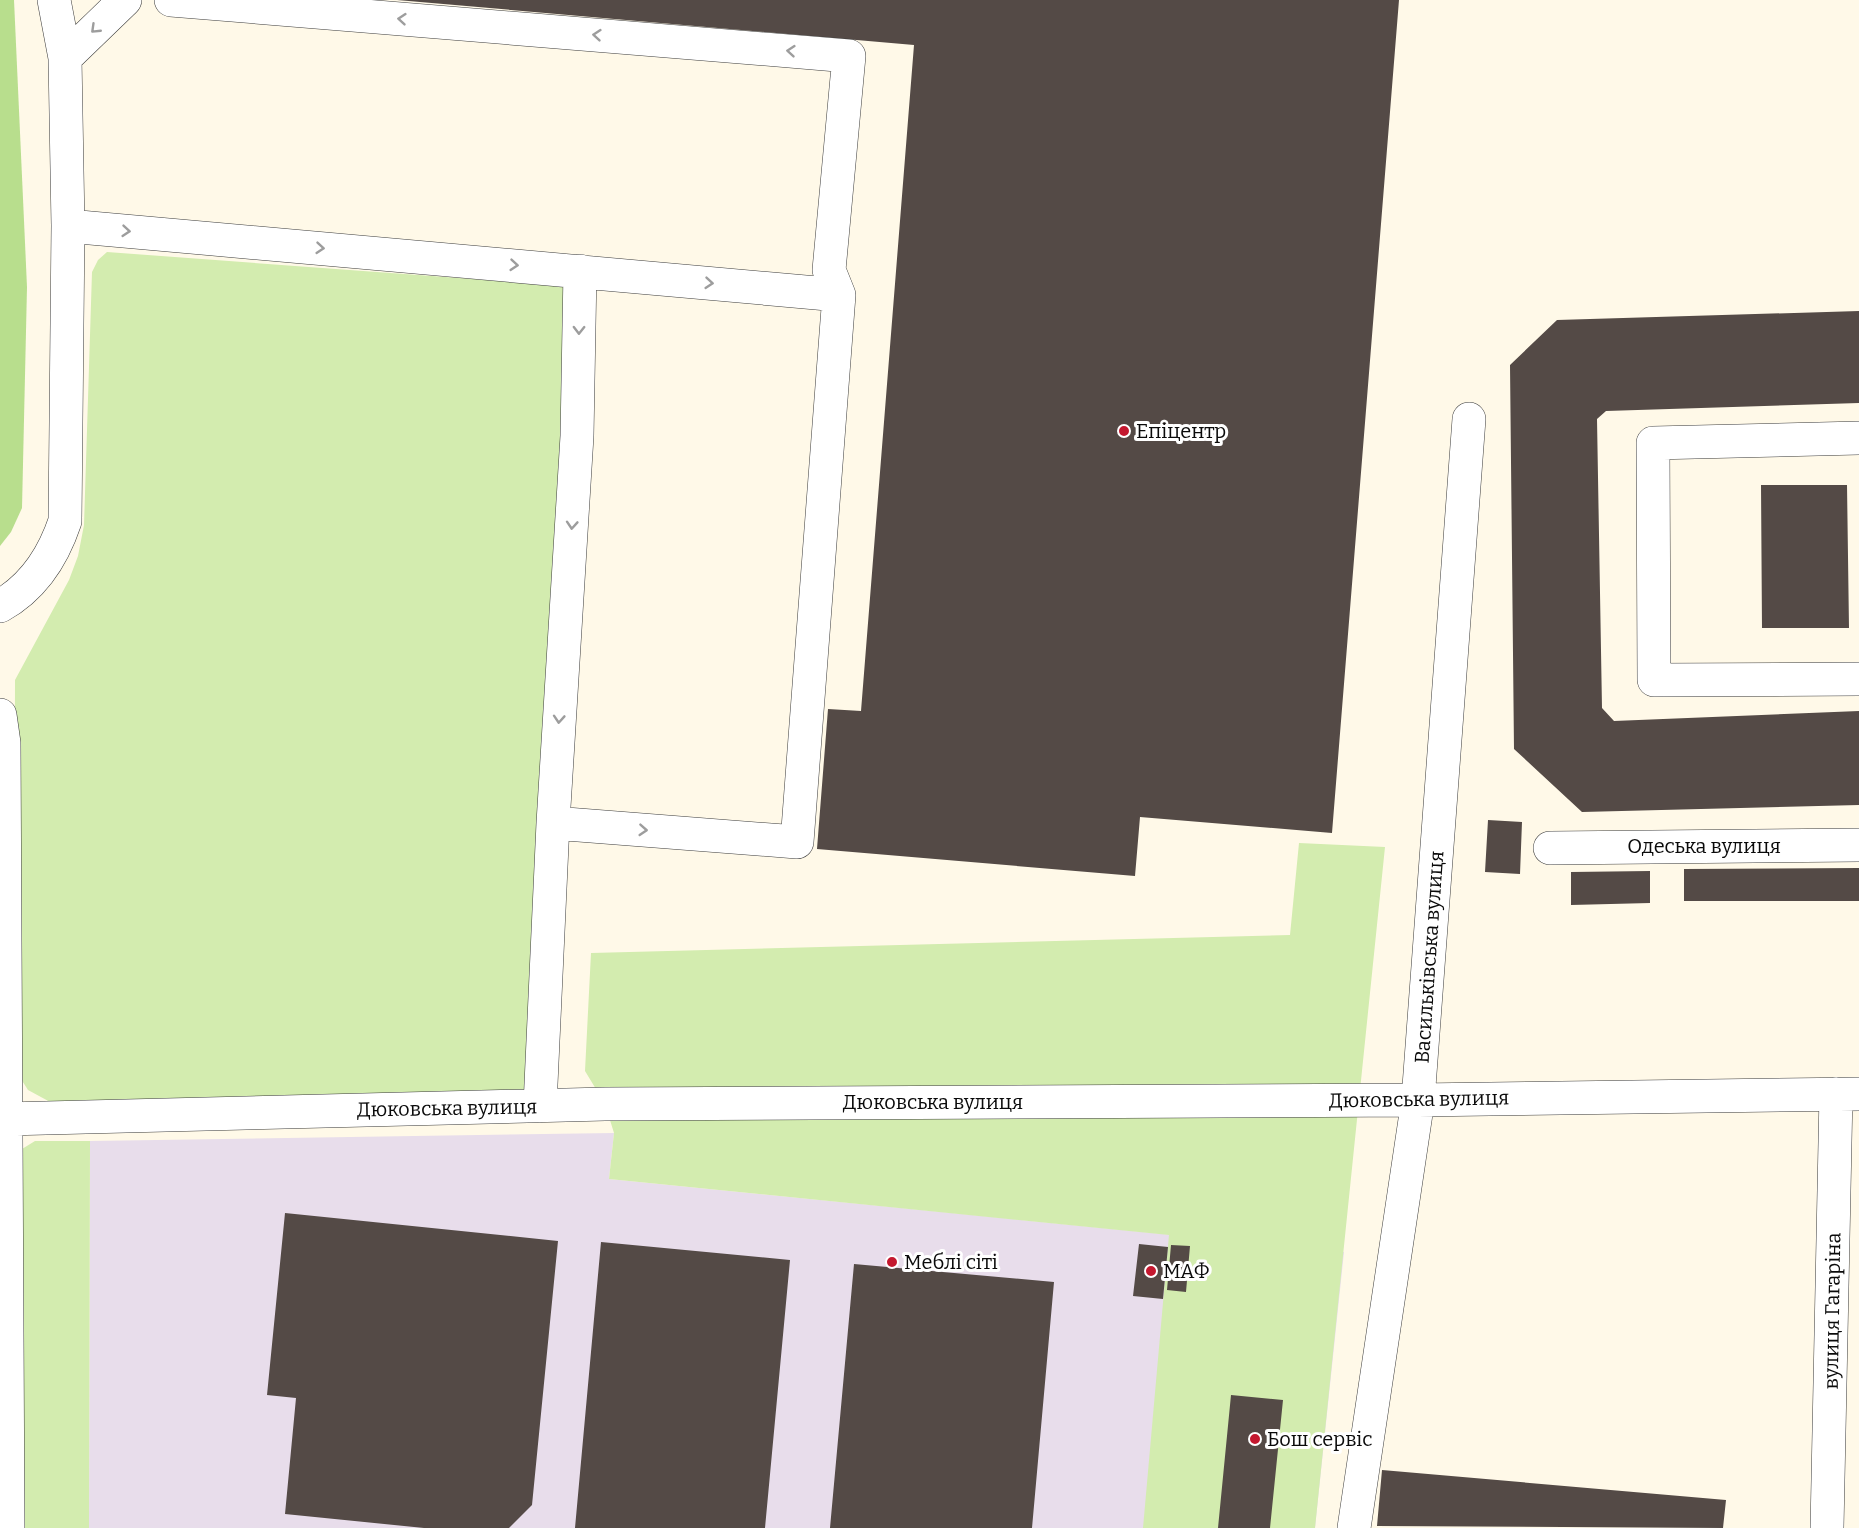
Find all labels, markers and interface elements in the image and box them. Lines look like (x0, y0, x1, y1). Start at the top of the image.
one-way arrow (398, 13, 407, 26)
one-way arrow (91, 22, 101, 33)
one-way arrow (592, 29, 601, 42)
one-way arrow (786, 45, 796, 58)
one-way arrow (121, 224, 131, 237)
one-way arrow (316, 241, 325, 254)
one-way arrow (510, 258, 519, 271)
one-way arrow (704, 276, 713, 289)
one-way arrow (572, 325, 585, 334)
place label: Епіцентр (1136, 419, 1226, 443)
marker: Епіцентр (1117, 424, 1131, 438)
one-way arrow (565, 520, 578, 529)
one-way arrow (553, 715, 566, 724)
one-way arrow (639, 823, 648, 836)
street label: Одеська вулиця (1627, 834, 1781, 858)
street label: Васильківська вулиця (1410, 850, 1448, 1064)
street label: Дюковська вулиця (1329, 1085, 1509, 1113)
street label: Дюковська вулиця (843, 1090, 1023, 1114)
street label: Дюковська вулиця (357, 1094, 537, 1122)
street label: вулиця Гагаріна (1819, 1232, 1845, 1390)
place label: Меблі сіті (904, 1250, 998, 1274)
marker: Меблі сіті (885, 1255, 899, 1269)
place label: МАФ (1163, 1259, 1210, 1283)
marker: МАФ (1144, 1264, 1158, 1278)
place label: Бош сервіс (1267, 1427, 1373, 1451)
marker: Бош сервіс (1248, 1432, 1262, 1446)

